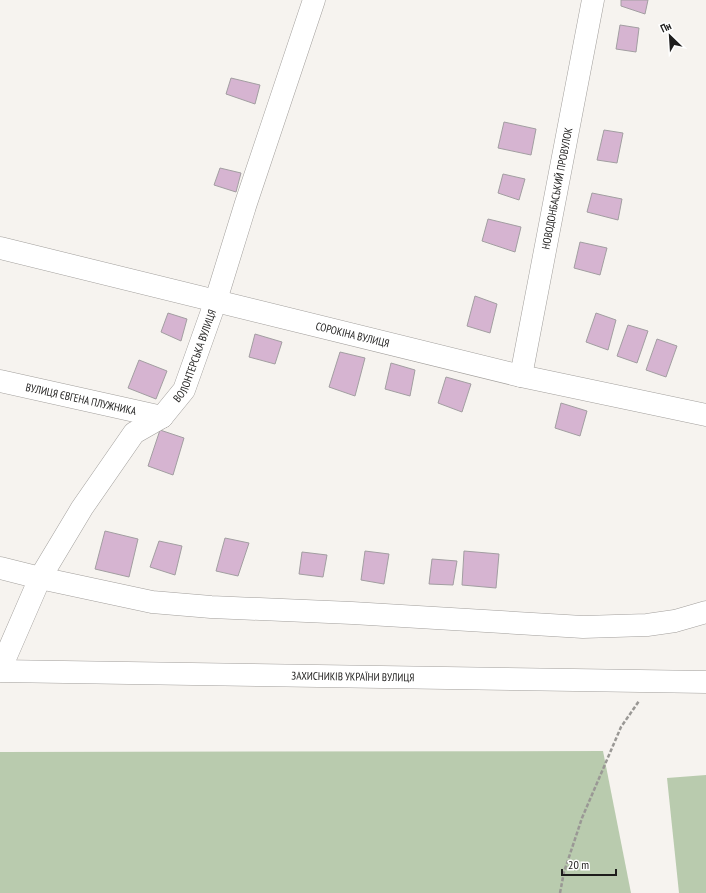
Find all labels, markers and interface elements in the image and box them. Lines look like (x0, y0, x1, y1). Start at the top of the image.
north arrow (650, 16, 690, 56)
text: Пн (658, 18, 674, 36)
street label: НОВОДОНБАСЬКИЙ ПРОВУЛОК (538, 126, 576, 251)
street label: ВОЛОНТЕРСЬКА ВУЛИЦЯ (170, 308, 219, 405)
street label: СОРОКІНА ВУЛИЦЯ (314, 319, 391, 350)
street label: ВУЛИЦЯ ЄВГЕНА ПЛУЖНИКА (24, 380, 139, 418)
street label: ЗАХИСНИКІВ УКРАЇНИ ВУЛИЦЯ (291, 669, 415, 684)
scale bar (562, 851, 616, 877)
text: 20 m (568, 857, 589, 872)

